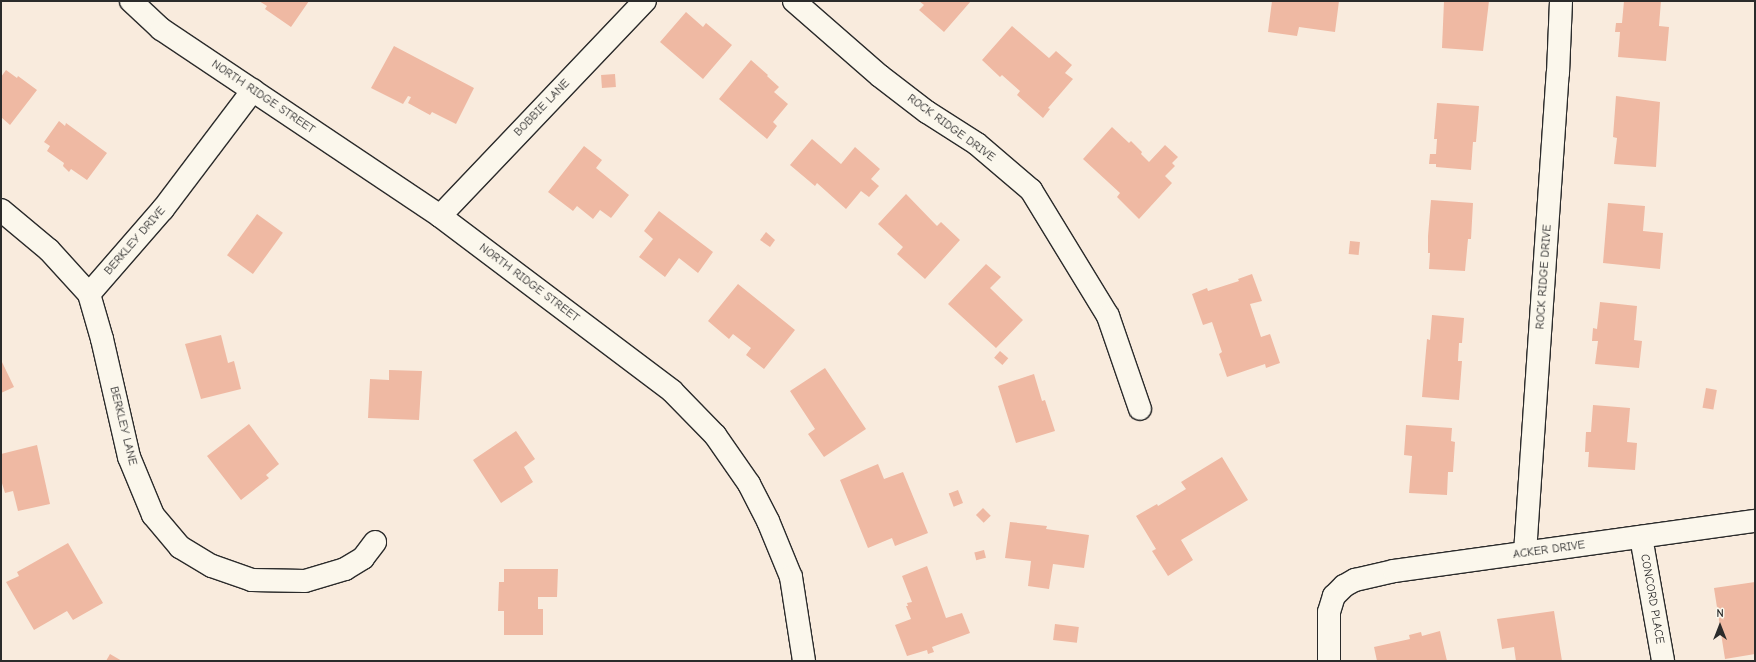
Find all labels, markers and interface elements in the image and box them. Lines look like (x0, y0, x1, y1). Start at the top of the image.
street label: NORTH RIDGE STREET (209, 57, 317, 137)
street label: BOBBIE LANE (511, 76, 573, 140)
street label: ROCK RIDGE DRIVE (904, 91, 998, 165)
street label: BERKLEY DRIVE (101, 204, 169, 278)
street label: ROCK RIDGE DRIVE (1533, 224, 1555, 330)
street label: NORTH RIDGE STREET (476, 241, 582, 325)
street label: BERKLEY LANE (106, 385, 140, 467)
street label: ACKER DRIVE (1512, 538, 1586, 562)
street label: CONCORD PLACE (1637, 553, 1667, 645)
north arrow (1700, 606, 1740, 646)
text: N (1716, 607, 1724, 620)

